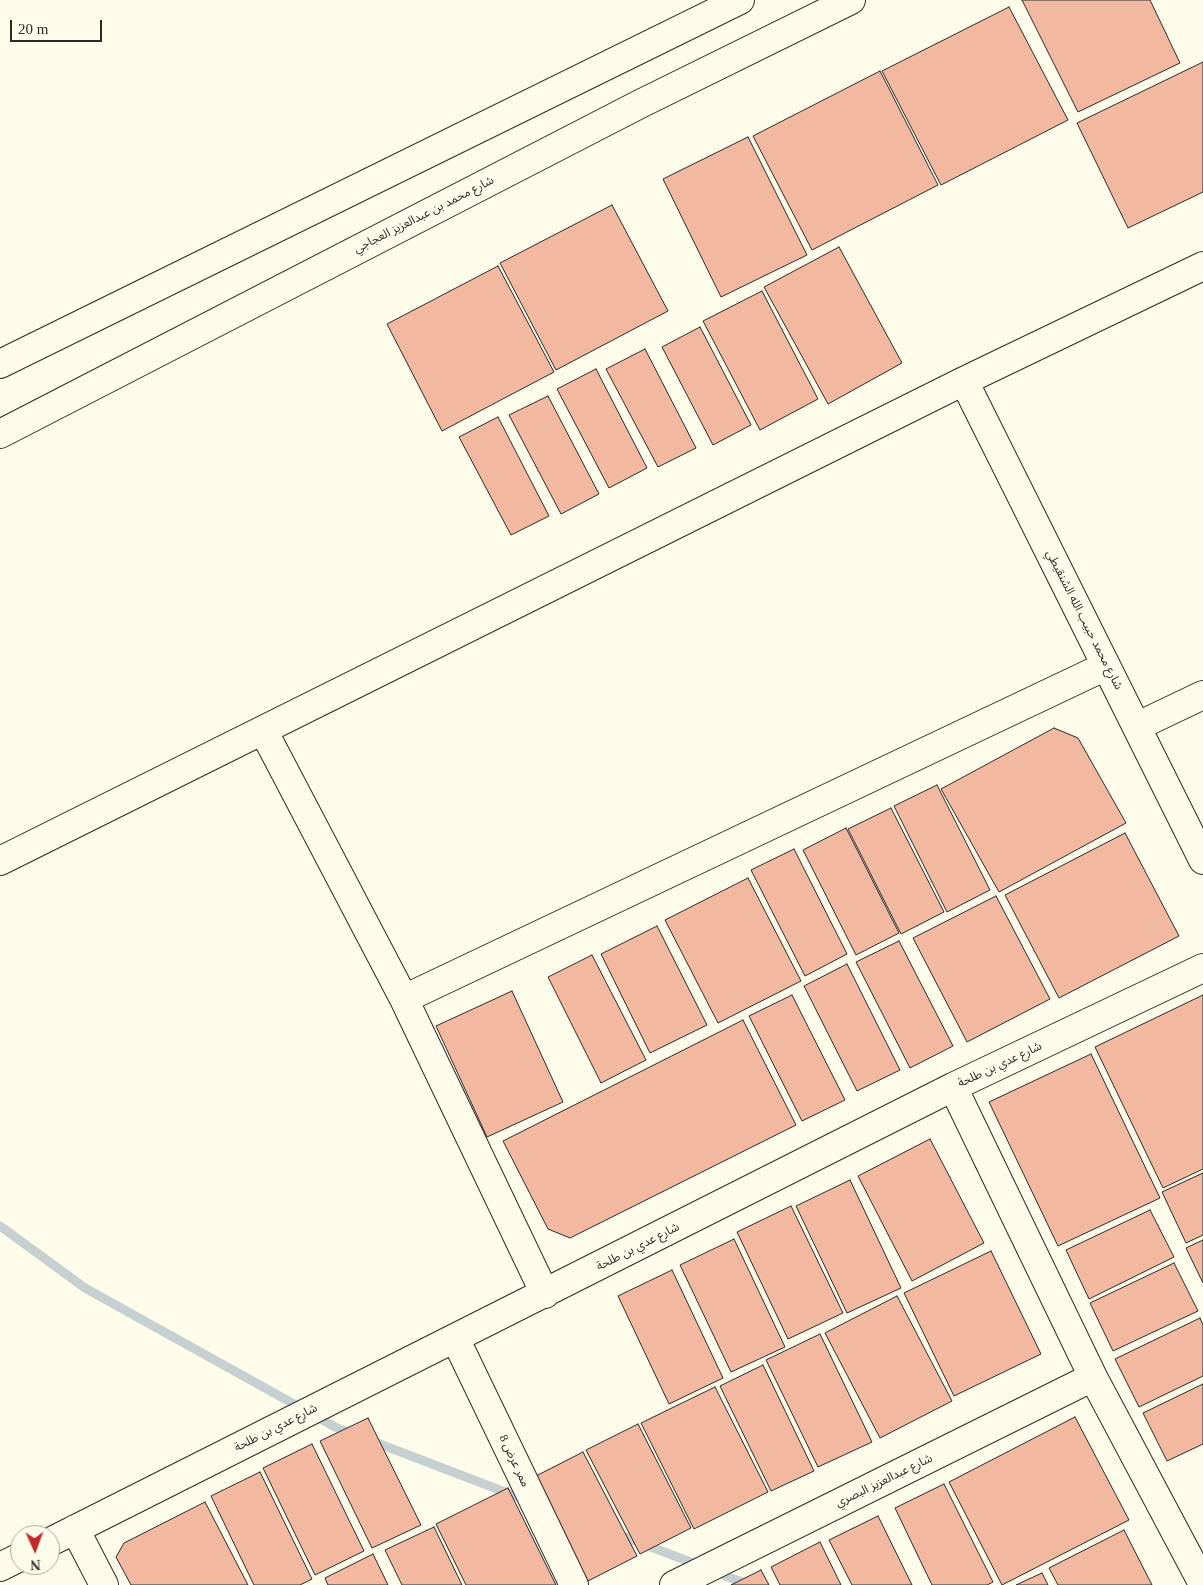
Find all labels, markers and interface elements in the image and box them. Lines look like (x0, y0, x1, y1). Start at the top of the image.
scale bar (12, 10, 105, 42)
text: 20 m (18, 21, 48, 37)
street label: شارع محمد بن عبدالعزيز العجاجي (352, 173, 496, 257)
street label: شارع محمد حبيب الله الشنقيطي (1042, 548, 1126, 692)
street label: شارع عدي بن طلحة (956, 1039, 1044, 1091)
street label: شارع عدي بن طلحة (594, 1220, 682, 1274)
street label: شارع عدي بن طلحة (232, 1401, 320, 1455)
street label: ممر عرض 8 (496, 1433, 532, 1489)
street label: شارع عبدالعزيز البصري (833, 1451, 935, 1511)
north arrow (10, 1525, 60, 1575)
text: N (30, 1557, 41, 1572)

